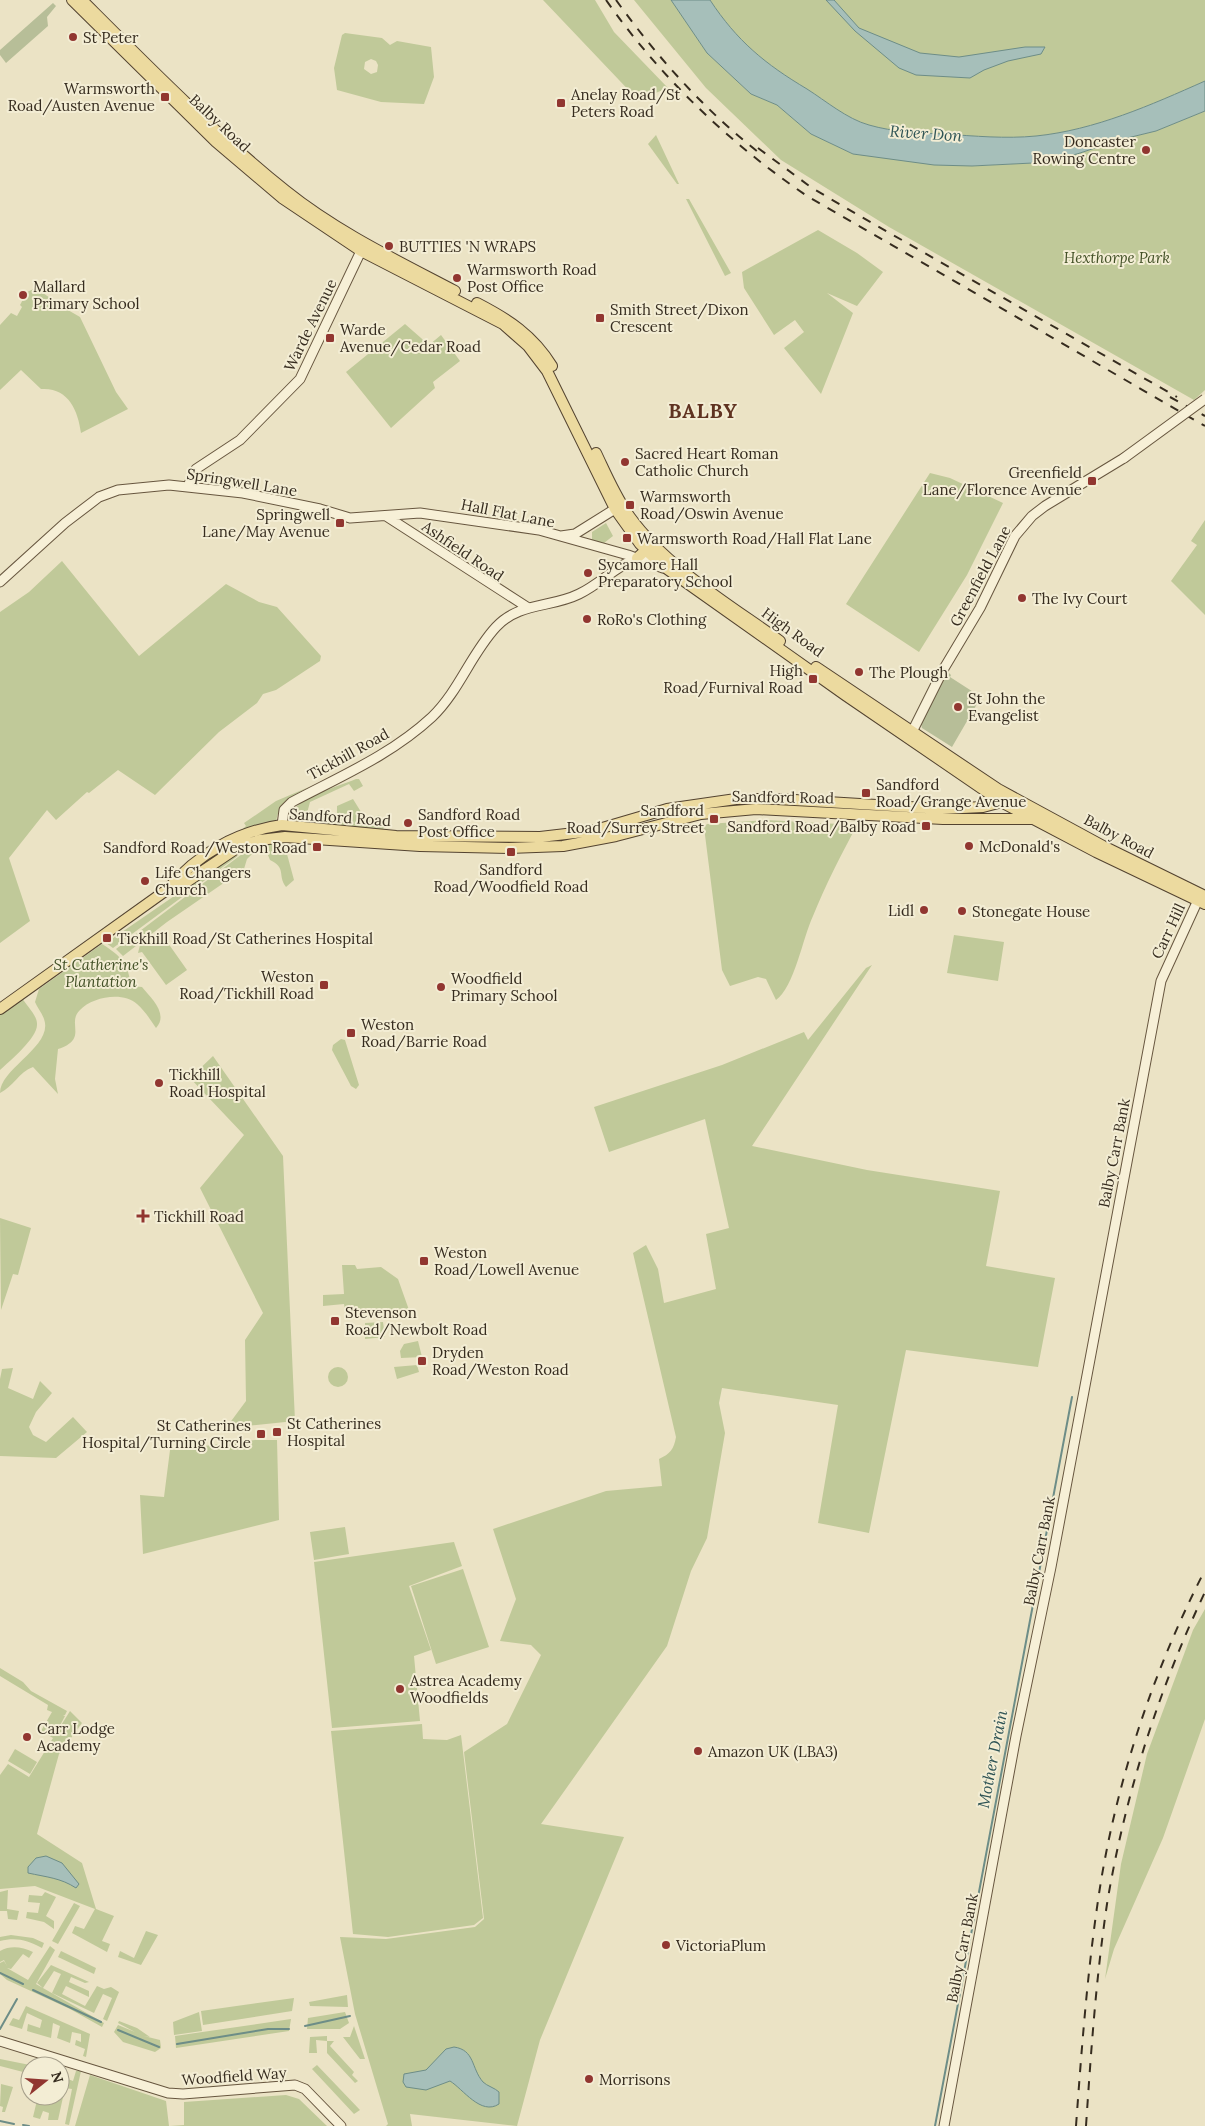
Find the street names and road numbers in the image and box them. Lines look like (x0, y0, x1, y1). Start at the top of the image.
street label: Balby Road (186, 90, 254, 156)
street label: Warde Avenue (279, 276, 341, 374)
street label: Springwell Lane (185, 464, 299, 500)
street label: Hall Flat Lane (460, 495, 556, 531)
street label: Ashfield Road (418, 516, 508, 585)
street label: Greenfield Lane (945, 522, 1015, 630)
street label: High Road (758, 603, 828, 661)
street label: Tickhill Road (304, 724, 392, 784)
street label: Sandford Road (732, 787, 834, 807)
street label: Sandford Road (288, 804, 392, 830)
street label: Balby Road (1081, 810, 1157, 862)
street label: Carr Hill (1147, 900, 1189, 962)
street label: Balby Carr Bank (1094, 1097, 1134, 1209)
street label: Balby Carr Bank (1019, 1495, 1059, 1607)
street label: Balby Carr Bank (942, 1892, 982, 2004)
street label: Woodfield Way (181, 2063, 287, 2089)

